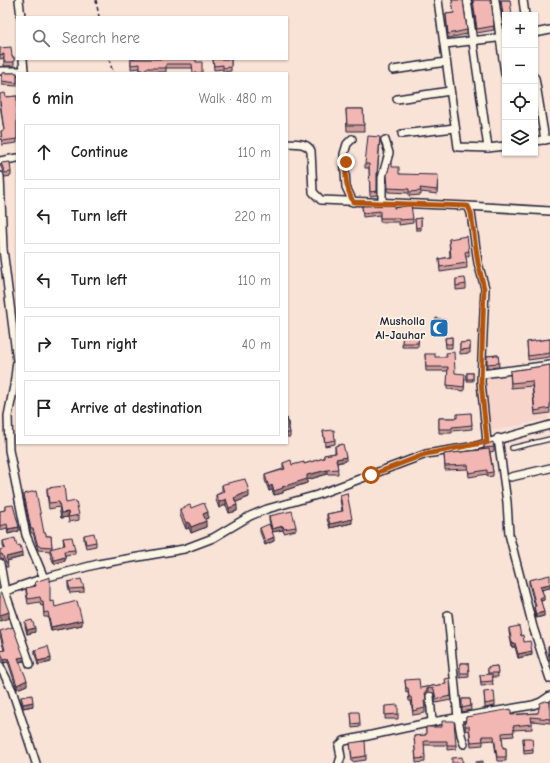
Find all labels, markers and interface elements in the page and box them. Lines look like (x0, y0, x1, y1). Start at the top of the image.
map controls (502, 12, 538, 156)
button: + (502, 12, 538, 48)
search box (16, 16, 288, 60)
icon: search (30, 27, 52, 49)
text: Search here (62, 29, 140, 47)
button: − (502, 48, 538, 84)
button: locate (502, 84, 538, 120)
text: 6 min (32, 89, 74, 108)
text: Walk · 480 m (199, 91, 272, 106)
button: layers (502, 120, 538, 156)
icon: ahead (33, 141, 55, 163)
text: Continue (71, 143, 128, 161)
text: 110 m (238, 145, 271, 160)
route end (337, 153, 355, 171)
icon: left (33, 205, 55, 227)
text: Turn left (71, 207, 127, 225)
text: 220 m (234, 209, 271, 224)
icon: left (33, 269, 55, 291)
text: Turn left (71, 271, 127, 289)
text: 110 m (238, 273, 271, 288)
place label: Musholla Al-Jauhar (375, 314, 425, 342)
mosque icon: Musholla Al-Jauhar (428, 317, 450, 339)
icon: right (33, 333, 55, 355)
text: Turn right (71, 335, 137, 353)
text: 40 m (242, 337, 271, 352)
icon: arrive (33, 397, 55, 419)
text: Arrive at destination (71, 399, 202, 417)
route start (362, 466, 380, 484)

